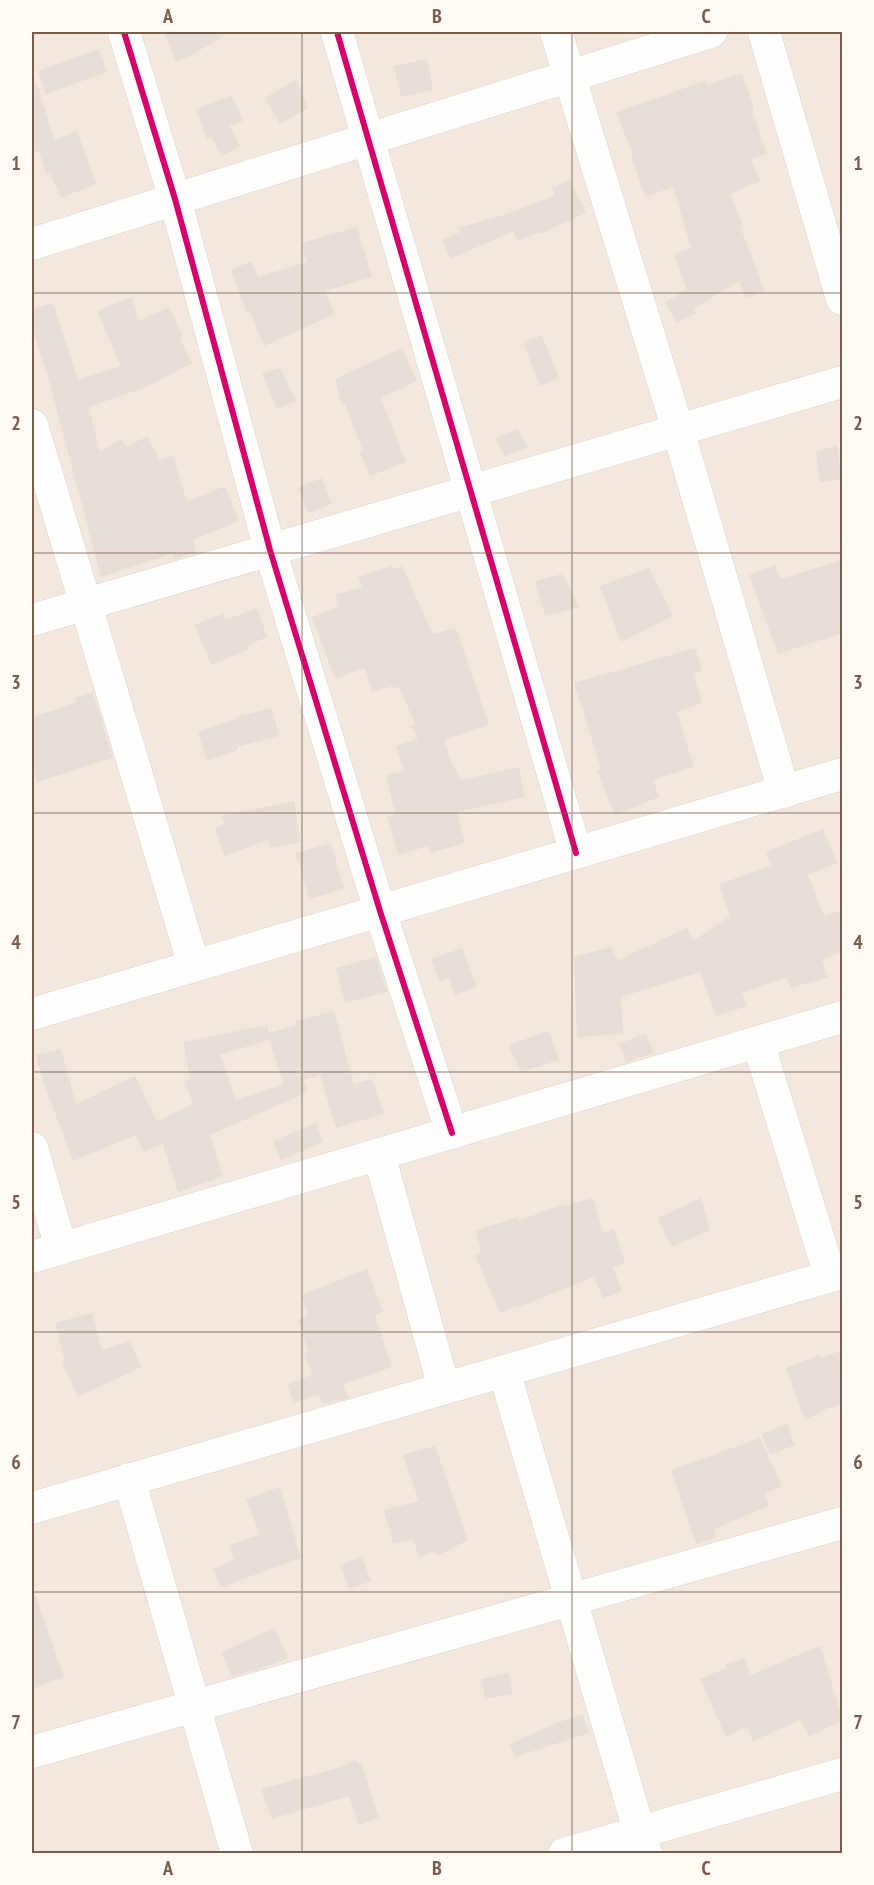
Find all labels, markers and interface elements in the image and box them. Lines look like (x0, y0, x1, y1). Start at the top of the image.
text: A (162, 3, 174, 29)
text: B (432, 3, 442, 29)
text: C (701, 3, 711, 29)
text: 1 (11, 150, 21, 176)
text: 1 (853, 150, 863, 176)
text: 2 (11, 410, 21, 436)
text: 2 (853, 410, 863, 436)
text: 3 (11, 669, 21, 695)
text: 3 (853, 669, 863, 695)
text: 4 (11, 929, 21, 955)
text: 4 (853, 929, 863, 955)
text: 5 (11, 1189, 21, 1215)
text: 5 (853, 1189, 863, 1215)
text: 6 (11, 1449, 21, 1475)
text: 6 (853, 1449, 863, 1475)
text: 7 (11, 1709, 21, 1735)
text: 7 (853, 1709, 863, 1735)
text: A (162, 1855, 174, 1881)
text: B (432, 1855, 442, 1881)
text: C (701, 1855, 711, 1881)

